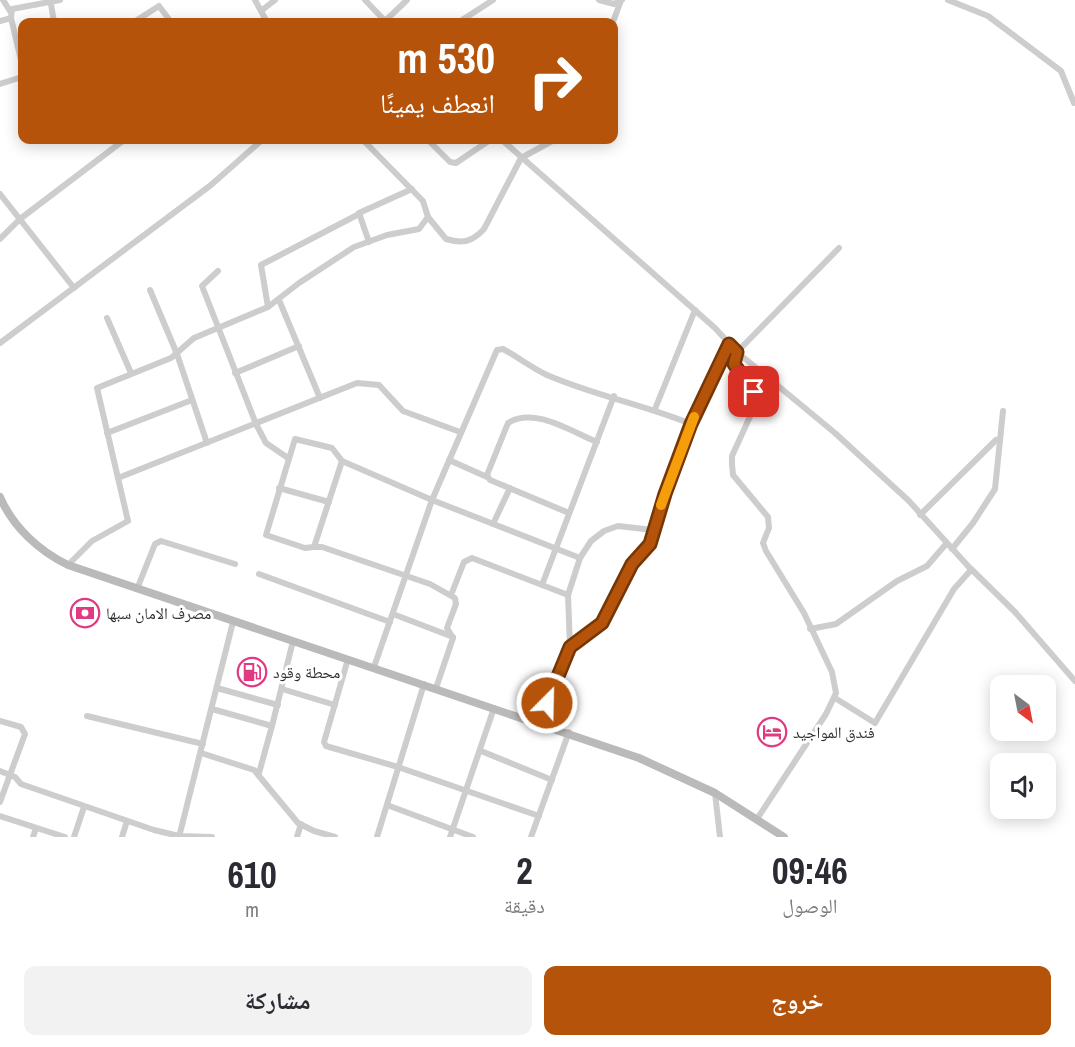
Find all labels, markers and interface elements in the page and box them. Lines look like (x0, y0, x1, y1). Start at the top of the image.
text: 530 m (397, 30, 495, 86)
icon: right (516, 42, 594, 120)
text: انعطف يمينًا (380, 85, 495, 121)
pin (728, 366, 779, 417)
icon: arrive (737, 375, 770, 408)
bank icon: مصرف الامان سبها (69, 597, 101, 629)
place label: مصرف الامان سبها (106, 602, 211, 624)
fuel station icon: محطة وقود (236, 656, 268, 688)
place label: محطة وقود (273, 661, 340, 683)
position arrow (515, 671, 579, 735)
north arrow (990, 675, 1056, 741)
map controls (990, 675, 1056, 819)
hotel icon: فندق المواجيد (756, 716, 788, 748)
place label: فندق المواجيد (793, 721, 875, 743)
button: sound (990, 753, 1056, 819)
text: 2 (516, 847, 533, 895)
text: 09:46 (772, 847, 848, 895)
text: 610 (227, 851, 277, 899)
text: دقيقة (504, 892, 545, 919)
text: الوصول (782, 892, 838, 919)
text: m (245, 896, 259, 923)
button: مشاركة (24, 966, 532, 1035)
button: خروج (544, 966, 1051, 1035)

